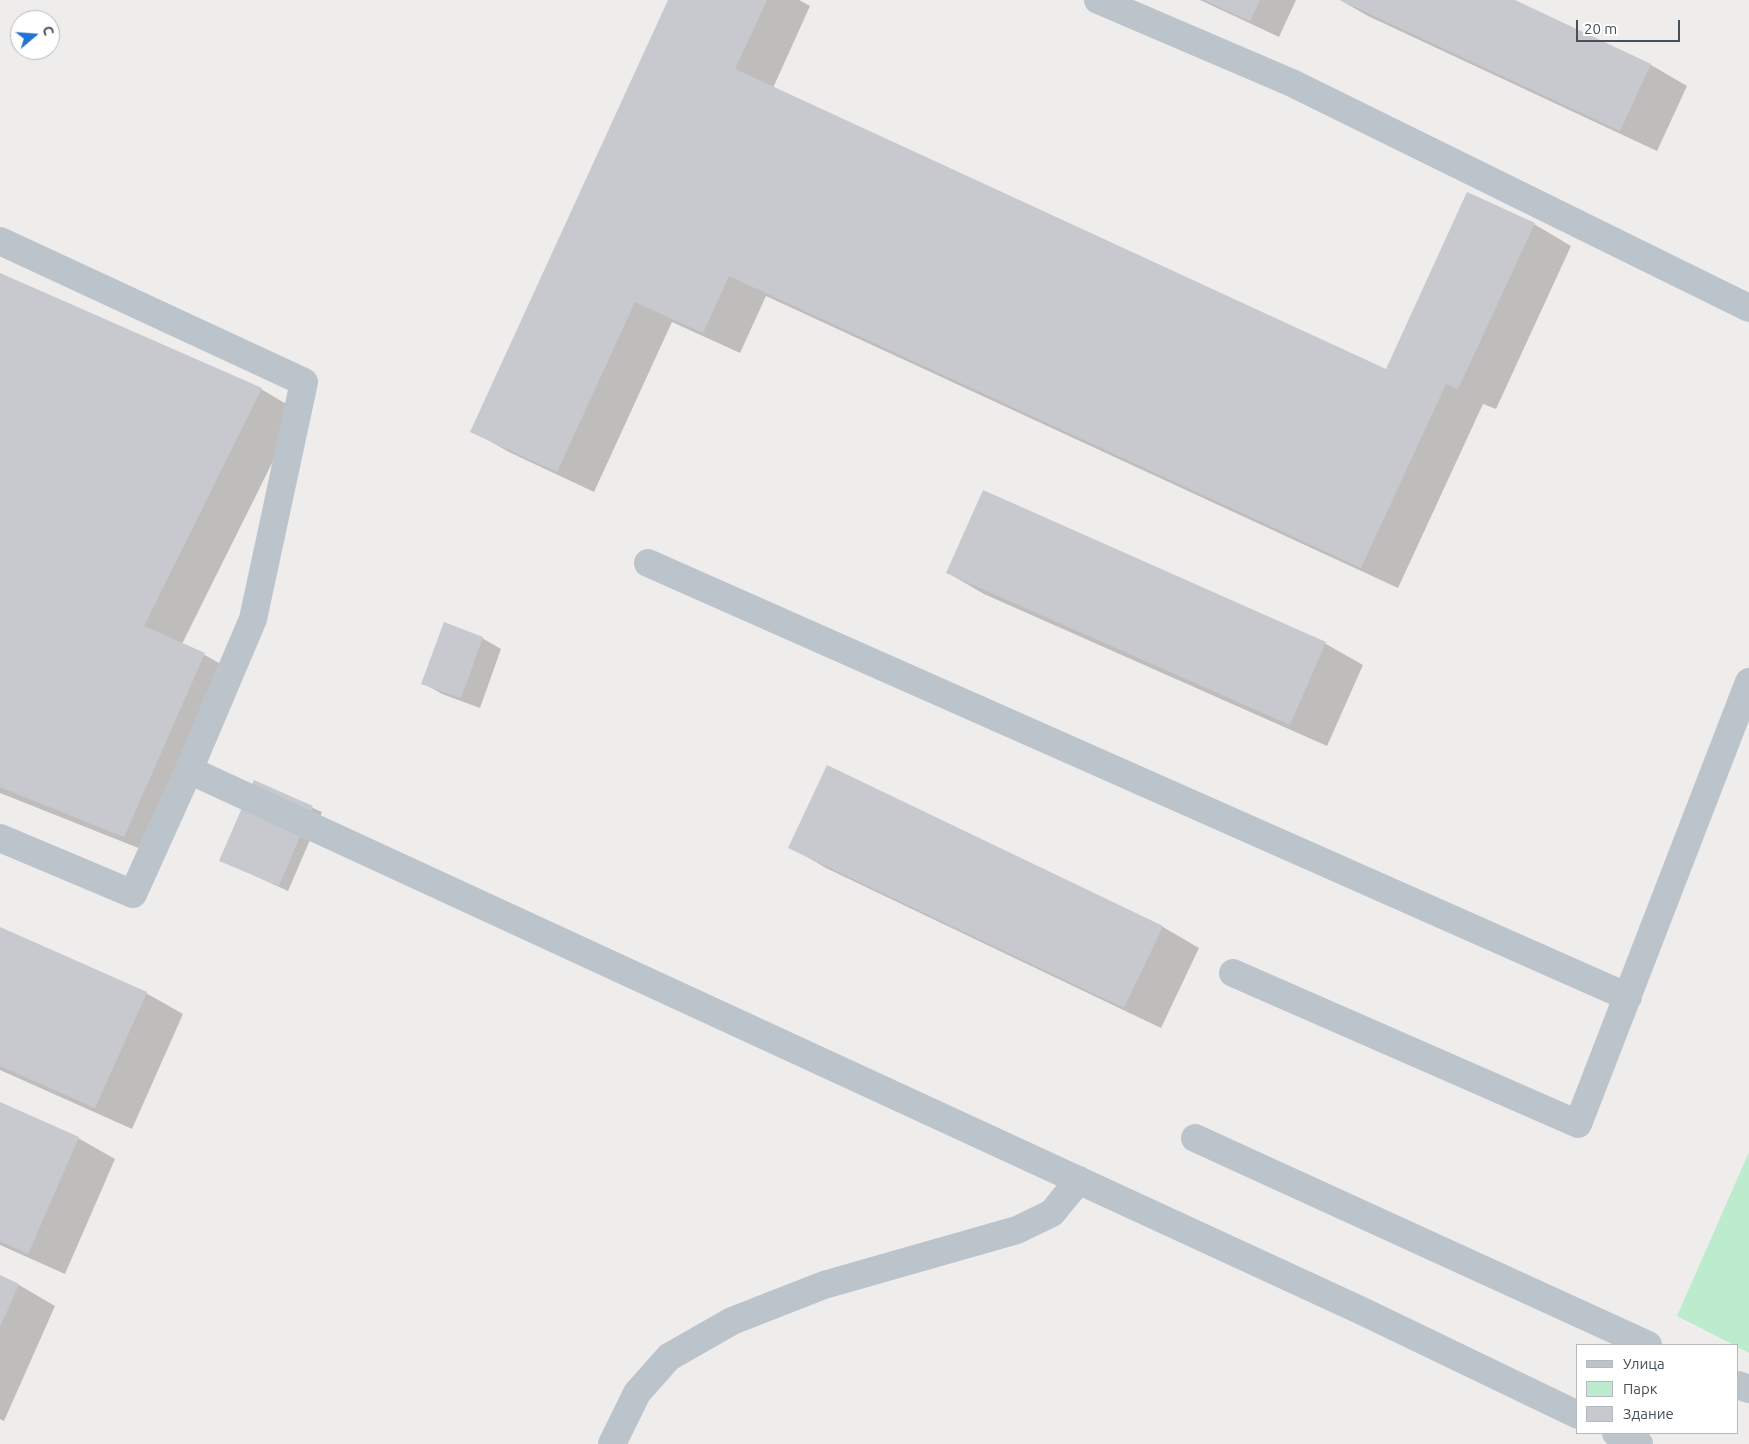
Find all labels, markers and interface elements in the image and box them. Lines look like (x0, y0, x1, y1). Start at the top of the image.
north arrow (10, 10, 60, 60)
scale bar (1579, 10, 1683, 42)
text: 20 m (1584, 20, 1617, 37)
text: С (39, 24, 57, 37)
legend (1576, 1344, 1739, 1434)
text: Улица (1623, 1355, 1665, 1372)
text: Парк (1623, 1380, 1658, 1397)
text: Здание (1623, 1405, 1674, 1422)

